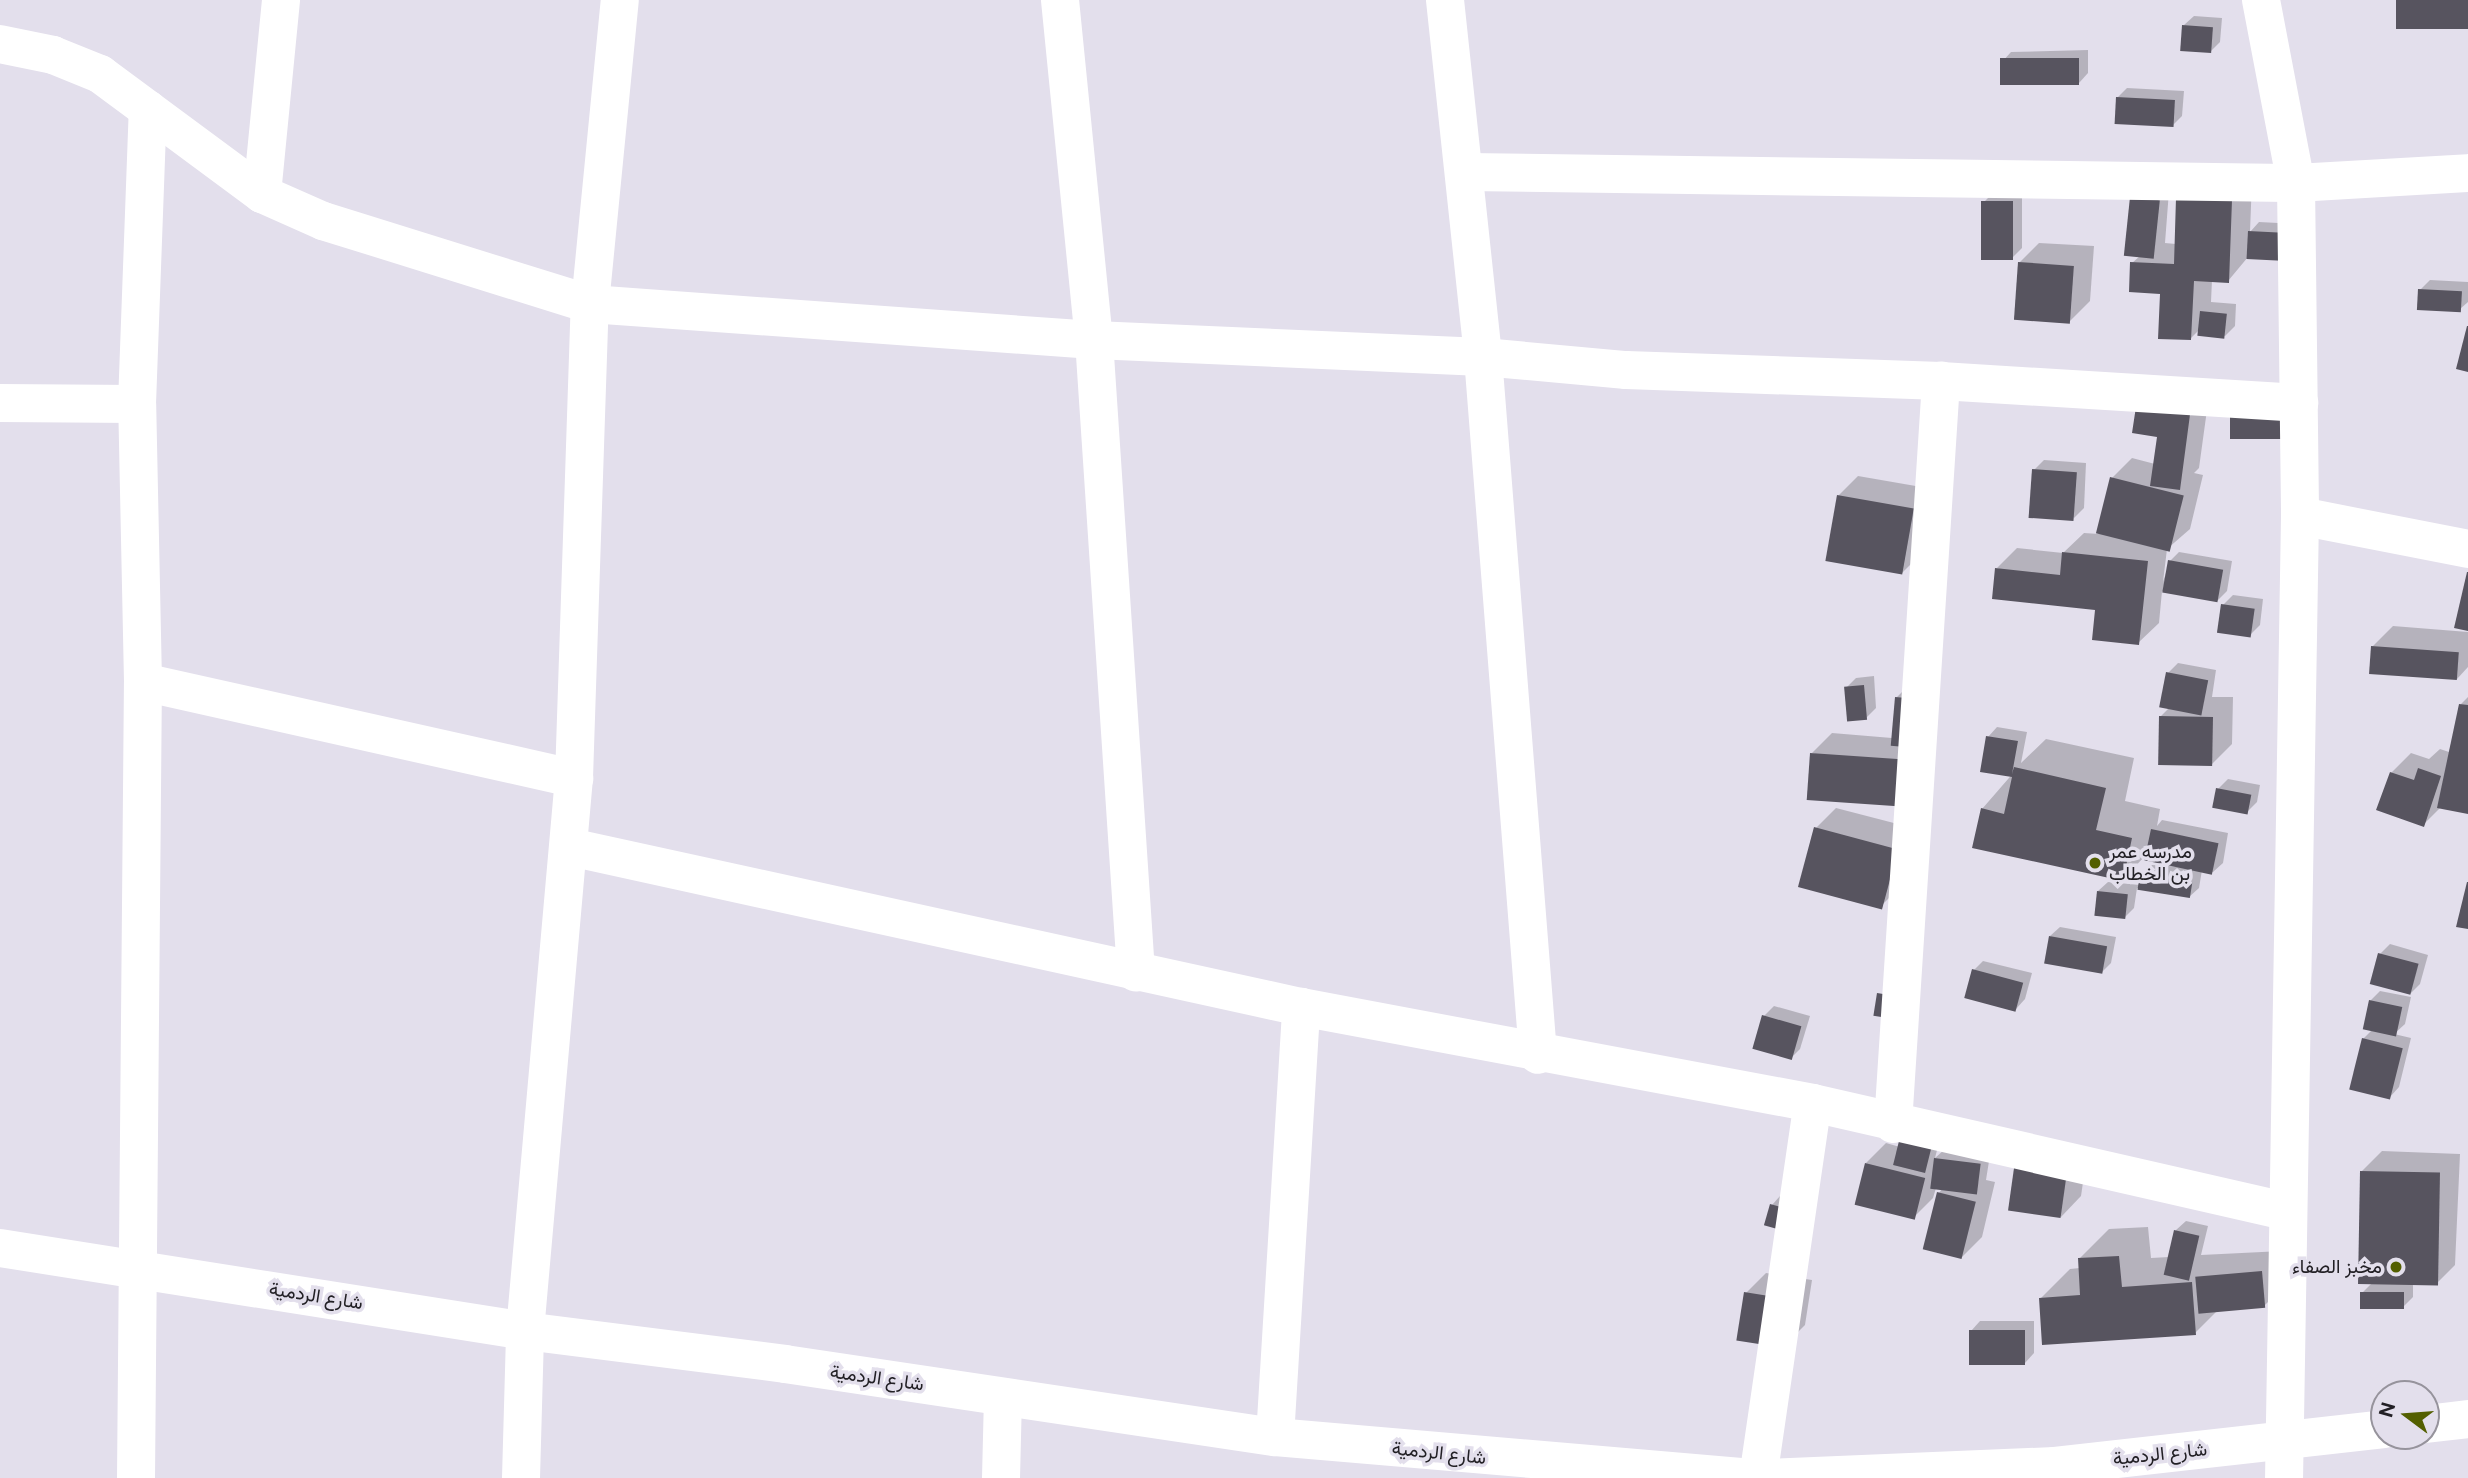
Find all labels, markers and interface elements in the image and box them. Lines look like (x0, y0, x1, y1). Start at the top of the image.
place label: مدرسه عمر بن الخطاب (2109, 841, 2192, 885)
marker: مدرسه عمر بن الخطاب (2087, 855, 2103, 871)
place label: مخبز الصفاء (2292, 1256, 2382, 1278)
marker: مخبز الصفاء (2388, 1259, 2404, 1275)
street label: شارع الردمية (268, 1277, 364, 1315)
street label: شارع الردمية (829, 1360, 925, 1396)
north arrow (2370, 1380, 2440, 1450)
text: N (2374, 1400, 2399, 1420)
street label: شارع الردمية (1391, 1437, 1487, 1469)
street label: شارع الردمية (2112, 1438, 2208, 1470)

